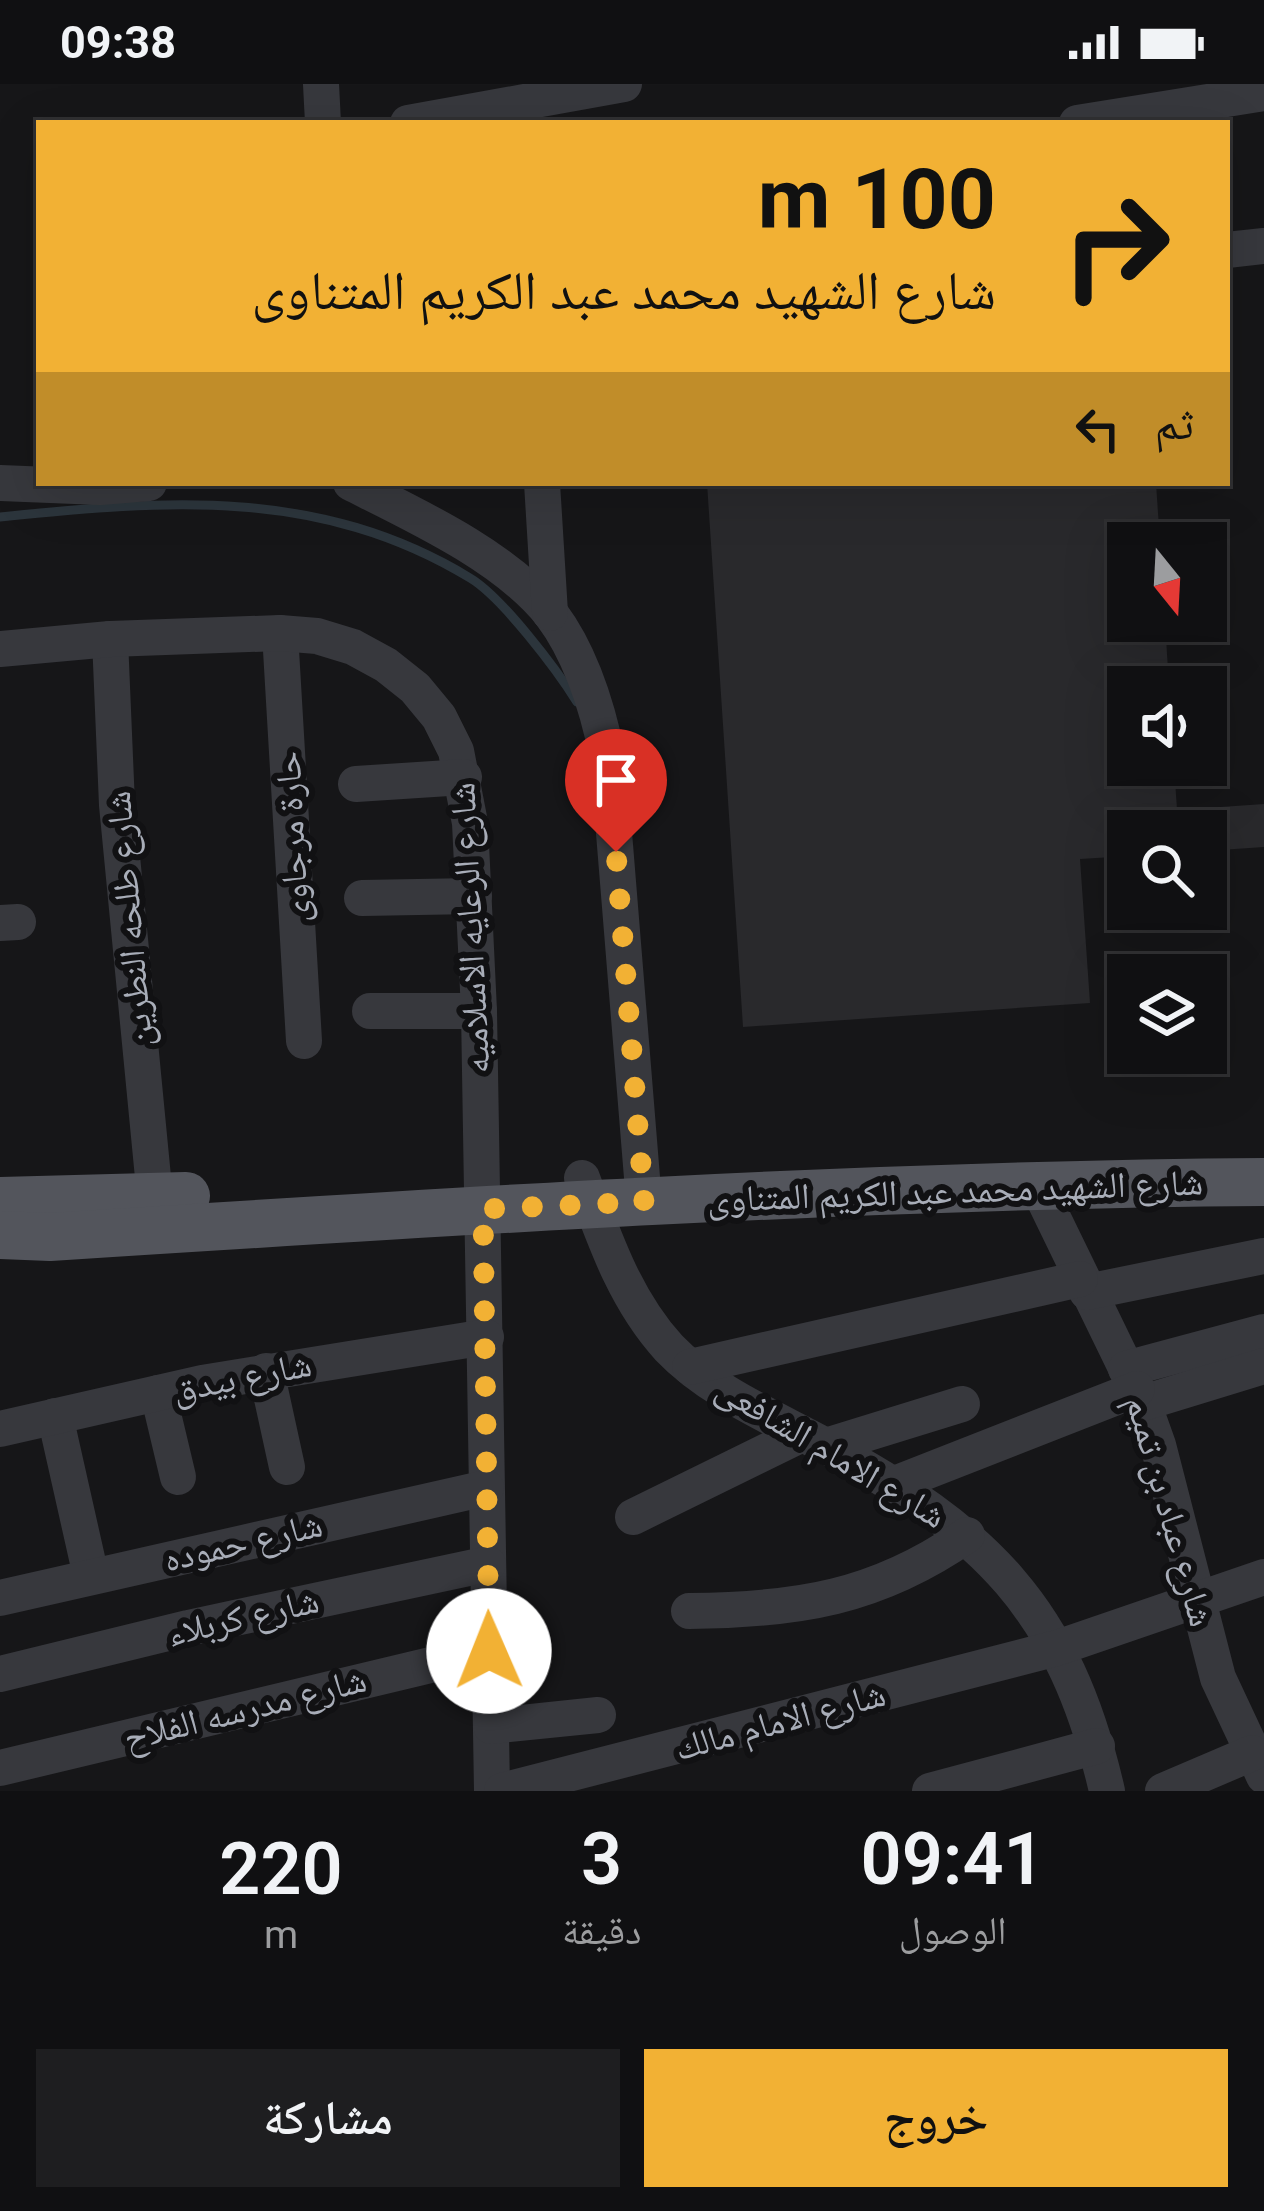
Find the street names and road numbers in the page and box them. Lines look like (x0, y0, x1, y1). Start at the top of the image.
street label: حارة مرجاوى (267, 750, 317, 924)
street label: شارع الرعايه الاسلاميه (441, 781, 500, 1075)
street label: شارع طلحه النطرين (97, 789, 162, 1049)
street label: شارع الشهيد محمد عبد الكريم المتناوى (706, 1161, 1204, 1223)
street label: شارع بيدق (169, 1343, 315, 1412)
street label: شارع الامام الشافعى (707, 1367, 953, 1539)
street label: شارع عباد بن تميم (1115, 1391, 1223, 1632)
street label: شارع حموده (160, 1503, 327, 1582)
street label: شارع كربلاء (163, 1579, 323, 1656)
street label: شارع مدرسه الفلاح (119, 1659, 371, 1760)
street label: شارع الامام مالك (670, 1673, 890, 1771)

